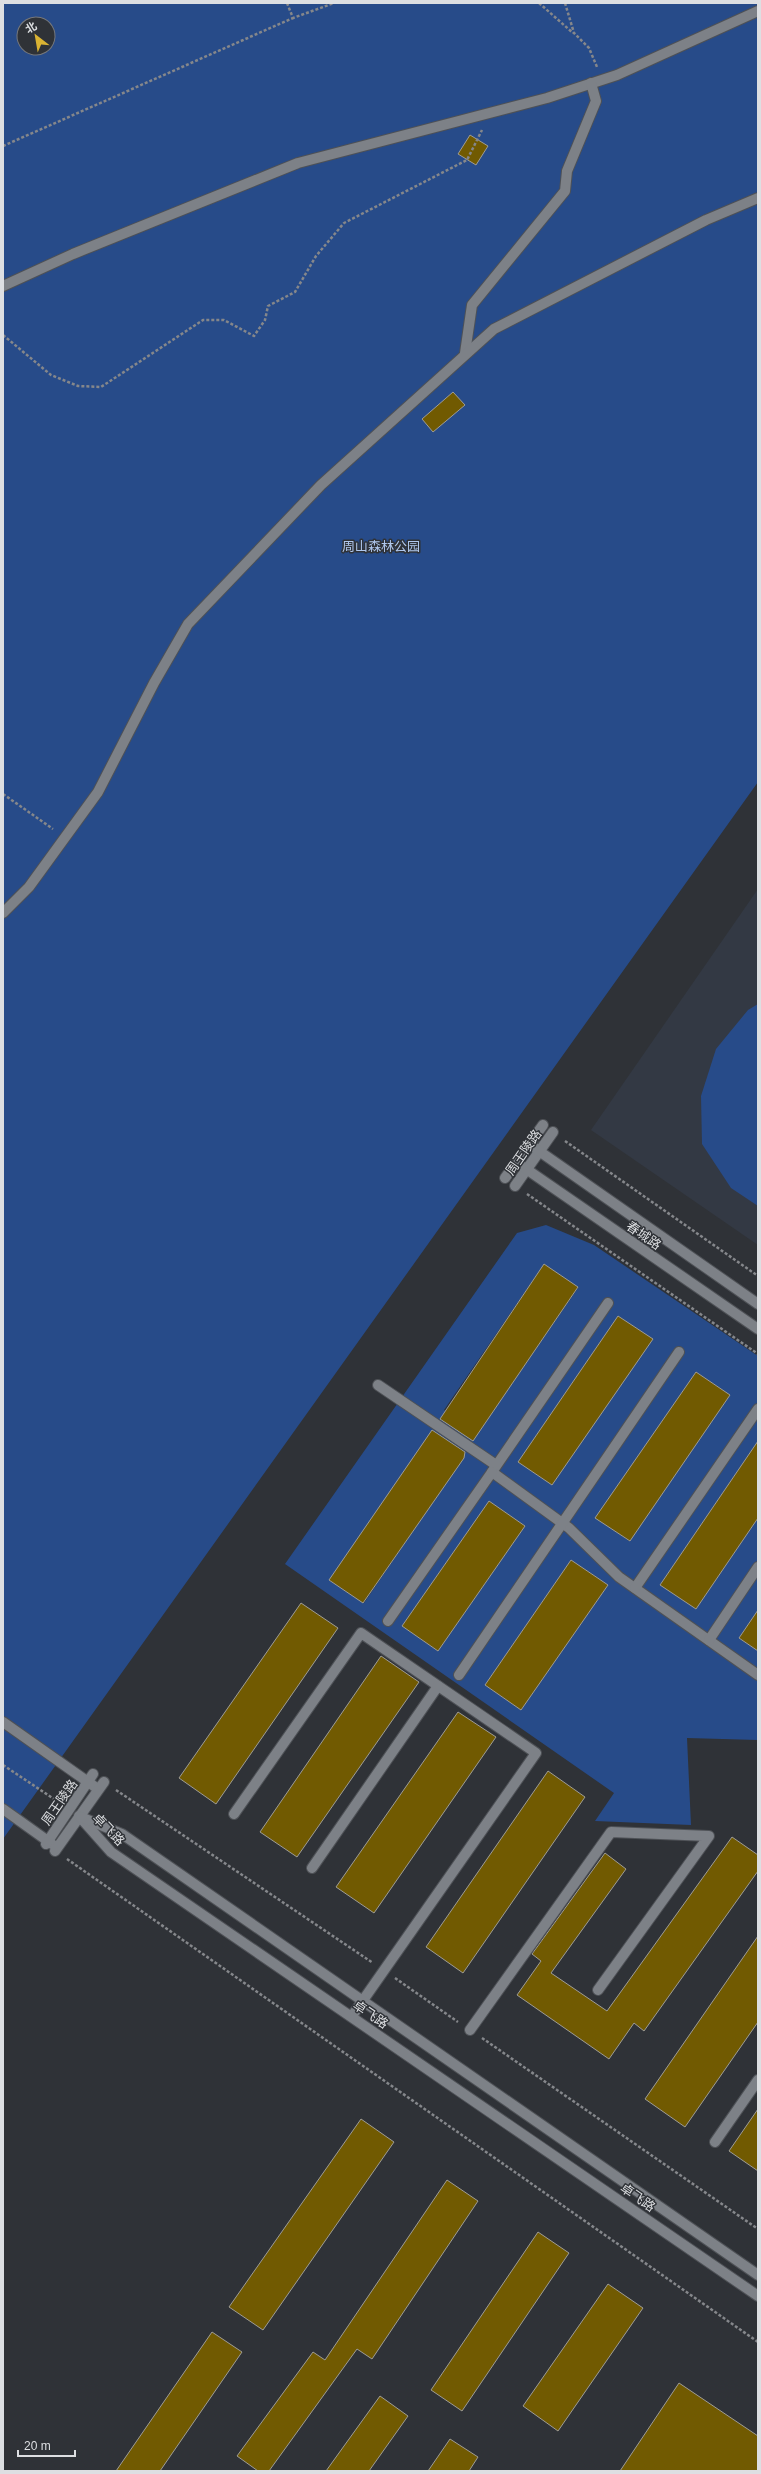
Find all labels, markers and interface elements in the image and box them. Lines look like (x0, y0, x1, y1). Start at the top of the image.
north arrow (16, 16, 56, 56)
text: 北 (23, 19, 39, 35)
park label: 周山森林公园 (342, 539, 420, 554)
street label: 周王陵路 (502, 1127, 544, 1178)
street label: 春城路 (623, 1218, 664, 1253)
street label: 周王陵路 (38, 1777, 80, 1828)
street label: 卓飞路 (90, 1810, 128, 1849)
street label: 卓飞路 (350, 1997, 391, 2032)
street label: 卓飞路 (617, 2180, 658, 2215)
scale bar (18, 2432, 75, 2458)
text: 20 m (24, 2439, 51, 2453)

